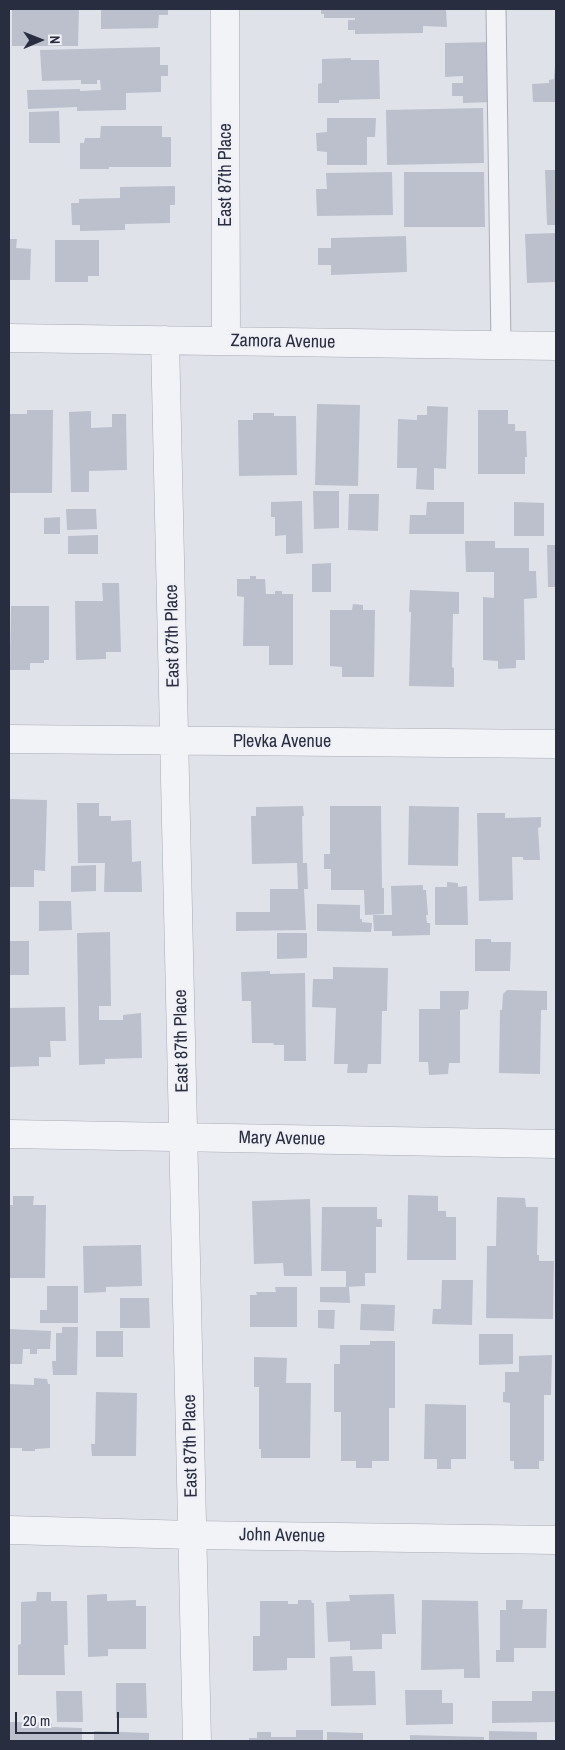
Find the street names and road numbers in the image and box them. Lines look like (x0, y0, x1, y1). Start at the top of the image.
street label: East 87th Place (215, 123, 237, 227)
street label: Zamora Avenue (230, 330, 336, 354)
street label: East 87th Place (161, 584, 185, 688)
street label: Plevka Avenue (233, 731, 331, 753)
street label: East 87th Place (170, 989, 194, 1093)
street label: Mary Avenue (238, 1127, 326, 1151)
street label: East 87th Place (179, 1394, 203, 1498)
street label: John Avenue (239, 1524, 325, 1548)

